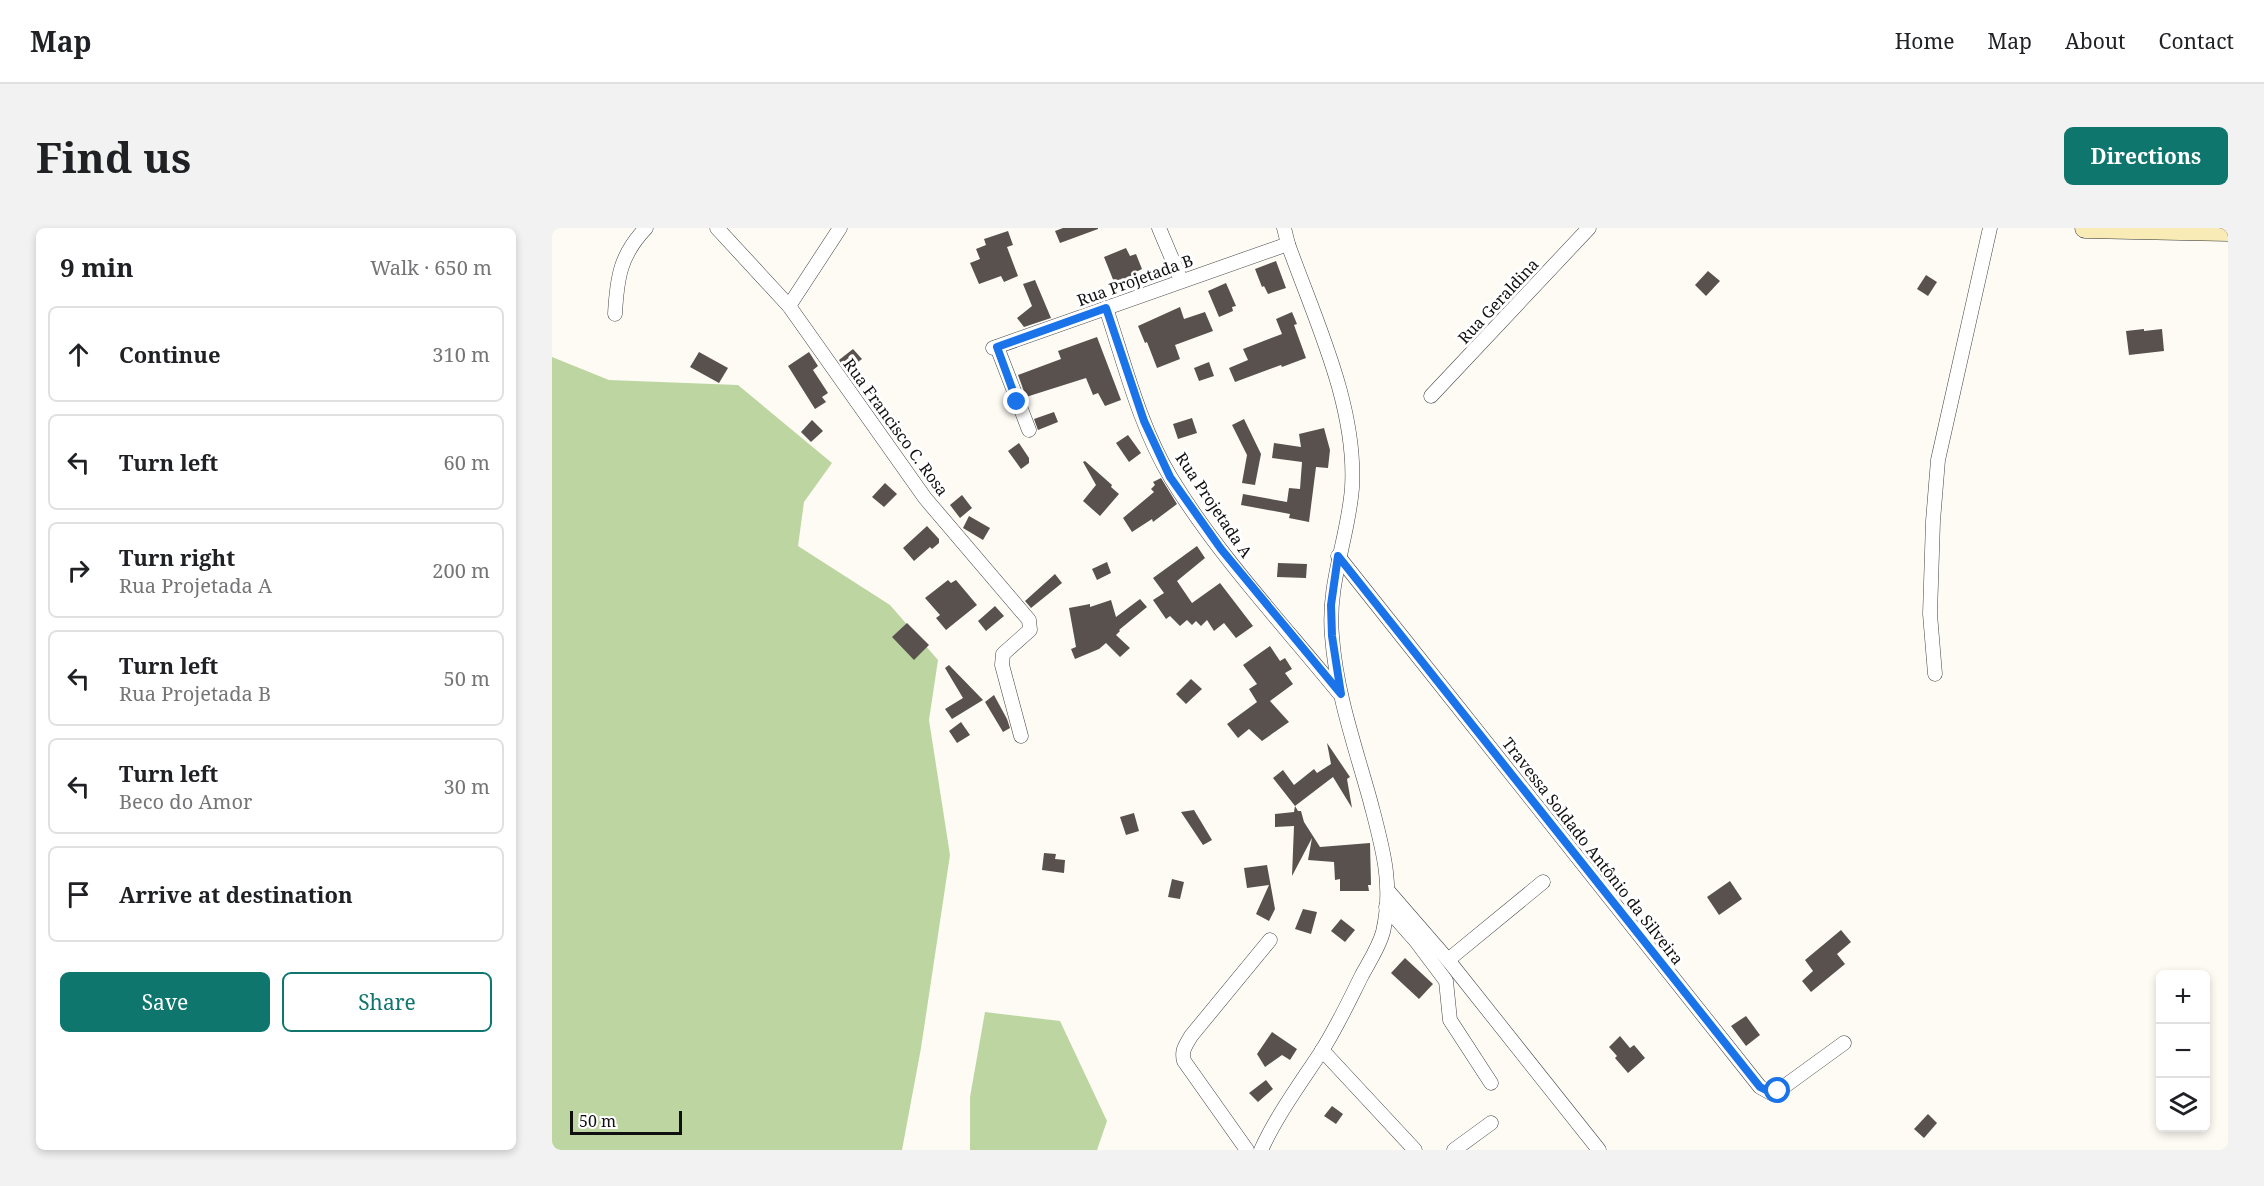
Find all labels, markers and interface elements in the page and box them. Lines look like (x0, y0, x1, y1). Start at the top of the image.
text: Map (30, 22, 92, 60)
text: Home (1895, 27, 1955, 55)
text: Map (1988, 27, 2032, 55)
text: About (2065, 27, 2126, 55)
text: Contact (2159, 27, 2234, 55)
button: Directions (2064, 127, 2228, 185)
text: Find us (36, 128, 191, 185)
text: 9 min (60, 249, 134, 285)
street label: Rua Projetada B (1074, 249, 1196, 311)
text: Walk · 650 m (370, 254, 492, 281)
street label: Rua Geraldina (1453, 254, 1543, 348)
icon: ahead (62, 338, 95, 371)
text: Continue (119, 339, 221, 369)
text: 310 m (432, 341, 490, 368)
street label: Rua Francisco C. Rosa (839, 354, 953, 500)
route end (1003, 388, 1029, 414)
icon: left (62, 446, 95, 479)
text: Turn left (119, 447, 218, 477)
street label: Rua Projetada A (1171, 448, 1258, 563)
text: 60 m (444, 449, 490, 476)
text: Turn right (119, 542, 235, 572)
icon: right (62, 554, 95, 587)
text: 200 m (432, 557, 490, 584)
text: Rua Projetada A (119, 572, 272, 599)
text: Turn left (119, 650, 218, 680)
icon: left (62, 662, 95, 695)
text: 50 m (444, 665, 490, 692)
text: Rua Projetada B (119, 680, 271, 707)
street label: Travessa Soldado Antônio da Silveira (1497, 733, 1689, 969)
text: Turn left (119, 758, 218, 788)
icon: left (62, 770, 95, 803)
text: 30 m (444, 773, 490, 800)
text: Beco do Amor (119, 788, 252, 815)
icon: arrive (62, 878, 95, 911)
text: Arrive at destination (119, 879, 353, 909)
map controls (2156, 970, 2210, 1132)
button: + (2156, 970, 2210, 1024)
button: Save (60, 972, 270, 1032)
button: Share (282, 972, 492, 1032)
button: − (2156, 1024, 2210, 1078)
route start (1764, 1077, 1790, 1103)
button: layers (2156, 1078, 2210, 1132)
scale bar (570, 1108, 682, 1136)
text: 50 m (579, 1110, 616, 1132)

